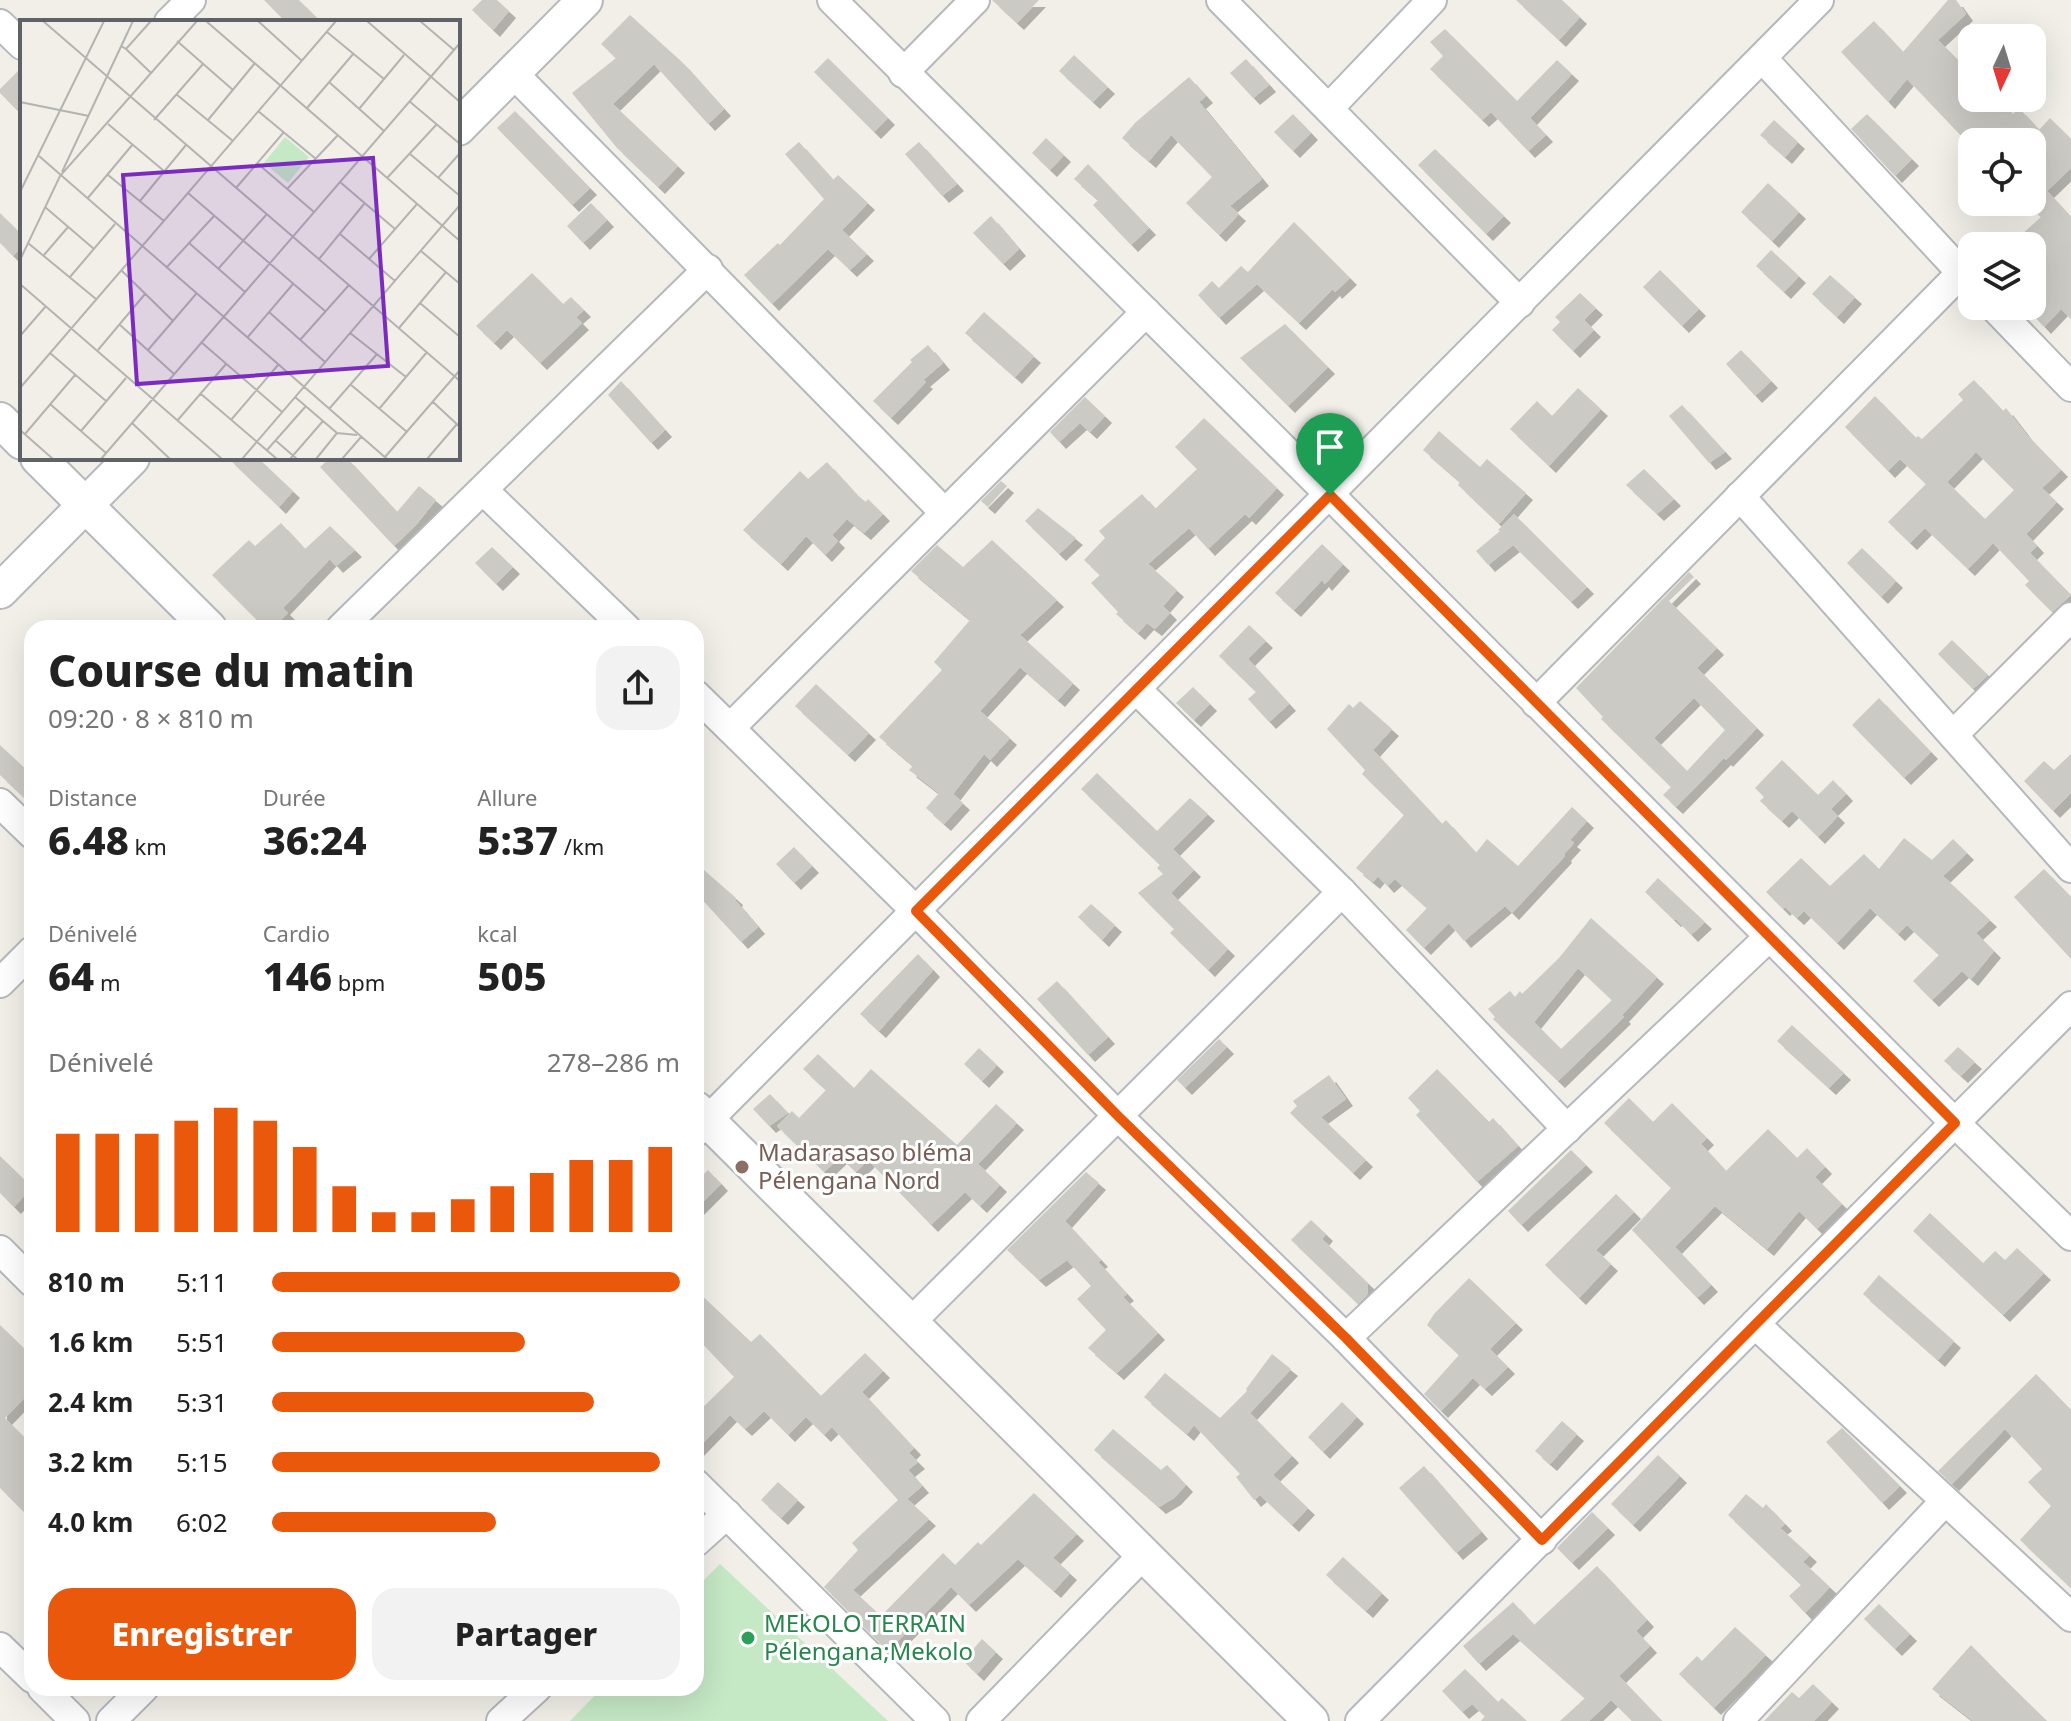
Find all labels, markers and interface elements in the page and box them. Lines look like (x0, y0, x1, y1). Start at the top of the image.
inset map (20, 20, 460, 460)
north arrow (1958, 24, 2046, 112)
map controls (1958, 24, 2046, 320)
button: locate (1958, 128, 2046, 216)
button: layers (1958, 232, 2046, 320)
pin (1296, 413, 1364, 495)
icon: arrive (1308, 425, 1352, 469)
text: Course du matin (48, 640, 415, 700)
button: share (596, 646, 680, 730)
text: 09:20 · 8 × 810 m (48, 700, 254, 736)
text: Distance (48, 782, 137, 812)
text: Durée (263, 782, 326, 812)
text: Allure (477, 782, 537, 812)
text: 6.48 (48, 812, 129, 867)
text: 36:24 (263, 812, 367, 867)
text: 5:37 (477, 812, 558, 867)
text: km (129, 831, 167, 861)
text: /km (558, 831, 604, 861)
text: Dénivelé (48, 918, 137, 948)
text: Cardio (263, 918, 330, 948)
text: kcal (477, 918, 518, 948)
text: 64 (48, 948, 94, 1003)
text: 146 (263, 948, 332, 1003)
text: 505 (477, 948, 547, 1003)
text: m (94, 967, 121, 997)
text: bpm (332, 967, 385, 997)
text: Dénivelé (48, 1044, 154, 1080)
text: 278–286 m (547, 1044, 680, 1080)
place label: Madarasaso bléma Pélengana Nord (758, 1135, 972, 1196)
marker: Madarasaso bléma Pélengana Nord (733, 1158, 751, 1176)
text: 810 m (48, 1264, 125, 1300)
text: 5:11 (176, 1264, 228, 1300)
text: 1.6 km (48, 1324, 133, 1360)
text: 5:51 (176, 1324, 228, 1360)
text: 2.4 km (48, 1384, 133, 1420)
text: 5:31 (176, 1384, 228, 1420)
text: 3.2 km (48, 1444, 133, 1480)
text: 5:15 (176, 1444, 228, 1480)
text: 4.0 km (48, 1504, 133, 1540)
text: 6:02 (176, 1504, 228, 1540)
button: Enregistrer (48, 1588, 356, 1680)
button: Partager (372, 1588, 680, 1680)
place label: MEkOLO TERRAIN Pélengana;Mekolo (764, 1606, 973, 1667)
marker: MEkOLO TERRAIN Pélengana;Mekolo (739, 1629, 757, 1647)

